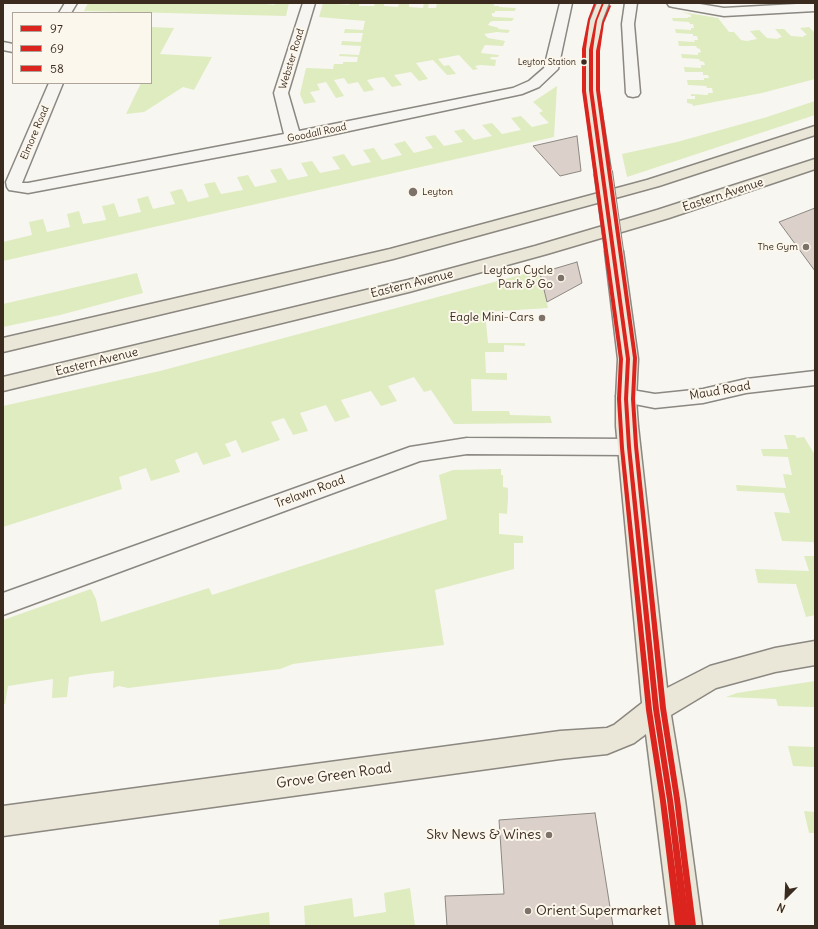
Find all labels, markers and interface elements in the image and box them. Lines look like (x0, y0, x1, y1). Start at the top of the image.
legend (12, 12, 152, 84)
text: 97 (50, 21, 63, 36)
street label: Webster Road (277, 27, 307, 91)
text: 69 (50, 41, 64, 56)
place label: Leyton Station (518, 57, 576, 67)
marker: Leyton Station (579, 57, 589, 67)
text: 58 (50, 61, 64, 76)
street label: Elmore Road (18, 104, 52, 162)
street label: Goodall Road (286, 121, 348, 145)
street label: Eastern Avenue (681, 175, 765, 215)
marker: Leyton (407, 186, 419, 198)
place label: Leyton (422, 186, 453, 198)
place label: The Gym (758, 241, 798, 253)
marker: The Gym (801, 242, 811, 252)
place label: Leyton Cycle Park & Go (483, 264, 553, 292)
street label: Eastern Avenue (369, 267, 455, 301)
marker: Leyton Cycle Park & Go (556, 273, 566, 283)
place label: Eagle Mini-Cars (449, 311, 534, 325)
marker: Eagle Mini-Cars (537, 313, 547, 323)
street label: Eastern Avenue (54, 345, 140, 379)
street label: Maud Road (688, 379, 752, 403)
street label: Trelawn Road (273, 473, 347, 511)
street label: Grove Green Road (275, 760, 393, 792)
place label: Skv News & Wines (426, 827, 541, 843)
marker: Skv News & Wines (544, 830, 554, 840)
north arrow (766, 877, 806, 917)
text: N (775, 900, 787, 916)
place label: Orient Supermarket (536, 903, 662, 919)
marker: Orient Supermarket (523, 906, 533, 916)

